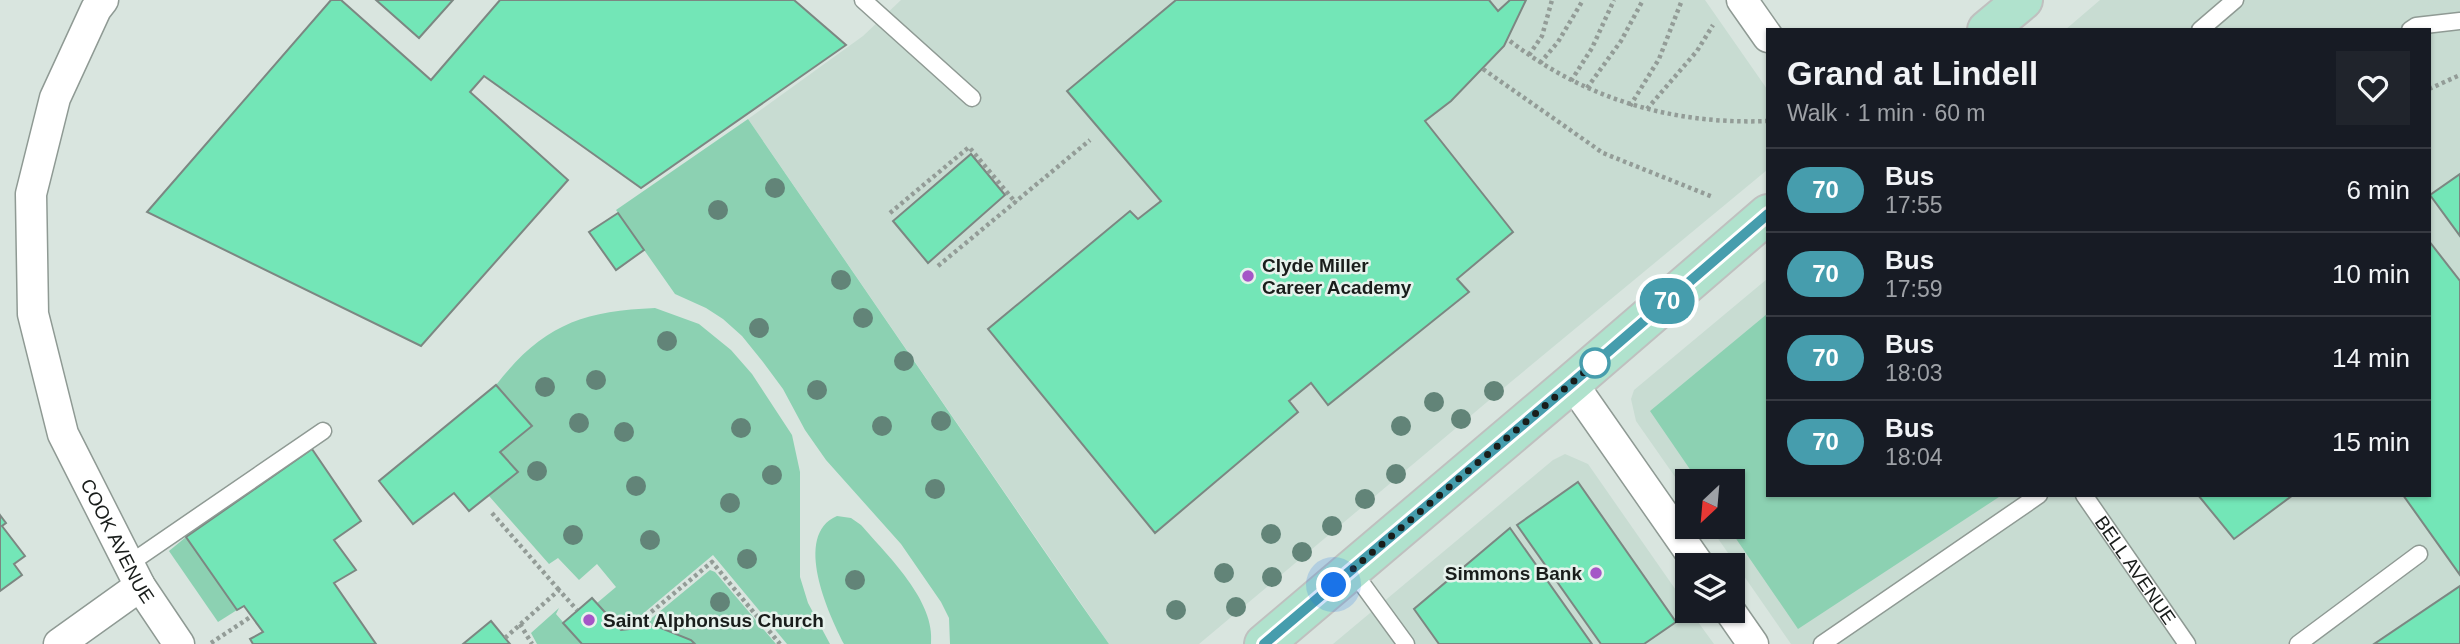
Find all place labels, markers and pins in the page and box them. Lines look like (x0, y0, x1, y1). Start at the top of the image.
place label: Clyde Miller Career Academy (1262, 255, 1412, 298)
marker: Clyde Miller Career Academy (1240, 268, 1256, 284)
unlabelled marker (1580, 348, 1610, 378)
place label: Simmons Bank (1445, 563, 1582, 584)
marker: Simmons Bank (1588, 565, 1604, 581)
place label: Saint Alphonsus Church (603, 610, 824, 631)
marker: Saint Alphonsus Church (581, 612, 597, 628)

